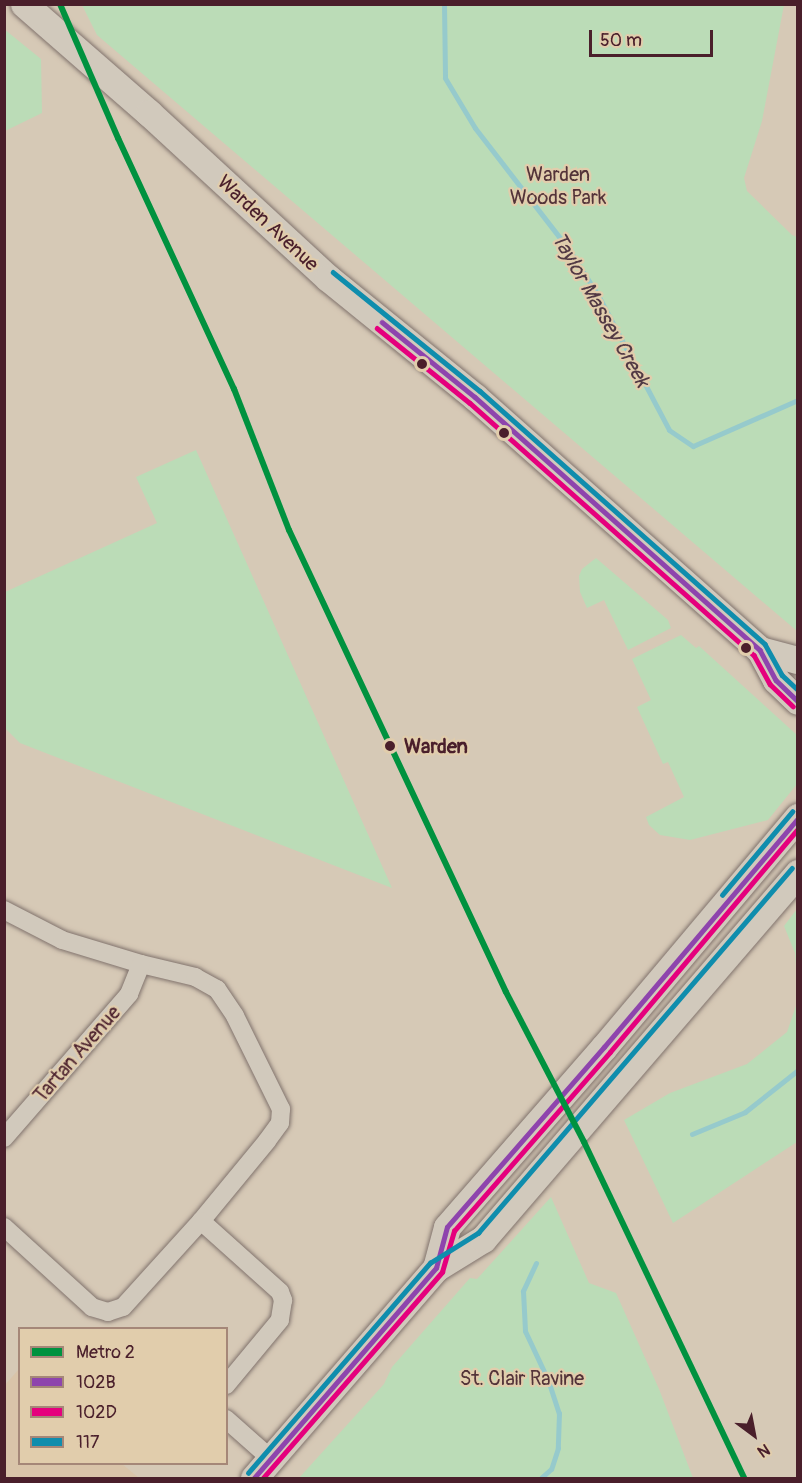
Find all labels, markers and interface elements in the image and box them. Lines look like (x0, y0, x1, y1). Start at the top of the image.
scale bar (592, 18, 716, 56)
text: 50 m (600, 29, 642, 52)
park label: Warden Woods Park (510, 163, 606, 210)
street label: Warden Avenue (212, 170, 324, 276)
water label: Taylor Massey Creek (545, 228, 655, 392)
unlabelled marker (416, 358, 428, 370)
unlabelled marker (498, 427, 510, 439)
unlabelled marker (740, 642, 752, 654)
place label: Warden (404, 734, 468, 758)
marker: Warden (381, 737, 399, 755)
street label: Tartan Avenue (29, 1001, 125, 1107)
legend (18, 1327, 228, 1465)
text: Metro 2 (76, 1341, 135, 1364)
park label: St. Clair Ravine (460, 1366, 584, 1390)
text: 102B (76, 1371, 116, 1394)
text: 102D (76, 1401, 117, 1424)
north arrow (724, 1405, 784, 1465)
text: 117 (76, 1431, 100, 1454)
text: N (754, 1439, 773, 1462)

